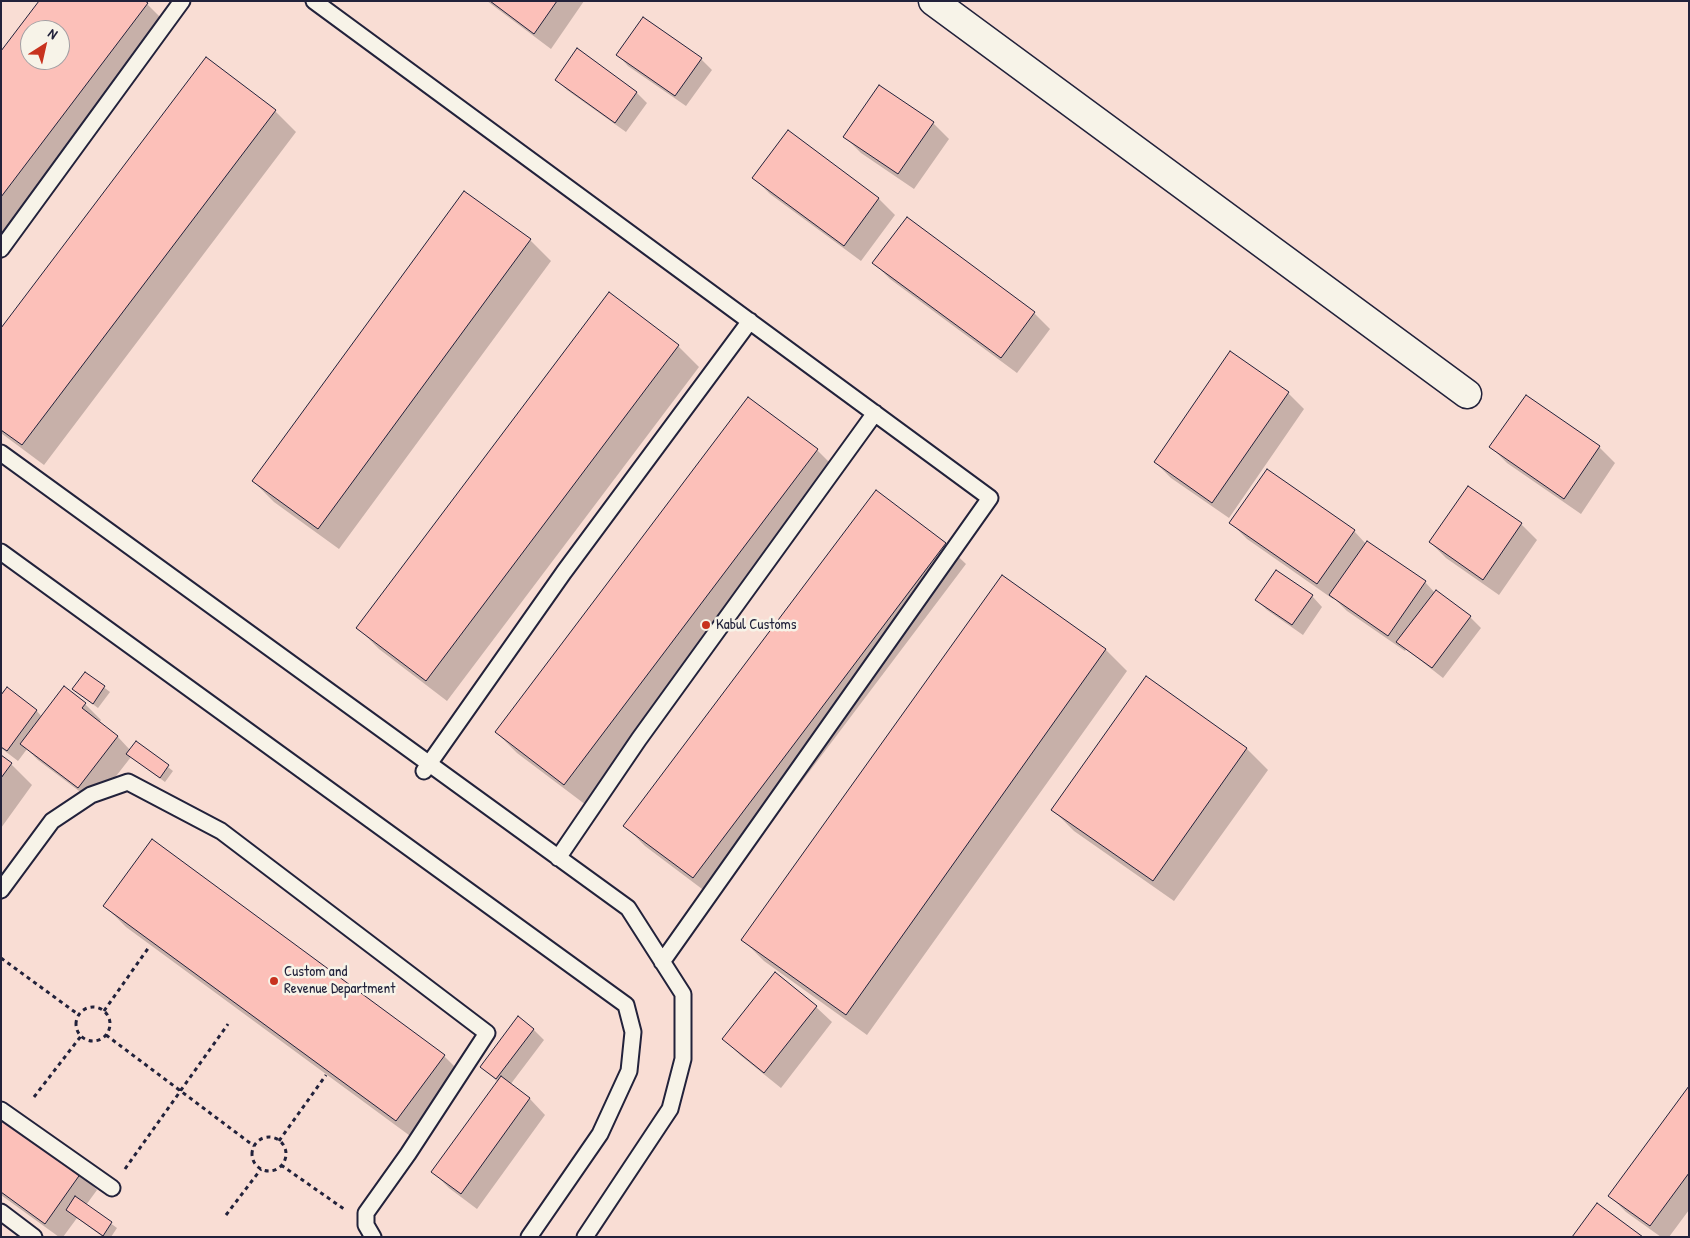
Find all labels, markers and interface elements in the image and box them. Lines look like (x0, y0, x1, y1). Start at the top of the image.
north arrow (20, 20, 70, 70)
text: N (45, 23, 62, 43)
place label: Kabul Customs (716, 616, 797, 634)
marker: Kabul Customs (700, 619, 712, 631)
place label: Custom and Revenue Department (284, 963, 395, 998)
marker: Custom and Revenue Department (268, 975, 280, 987)

